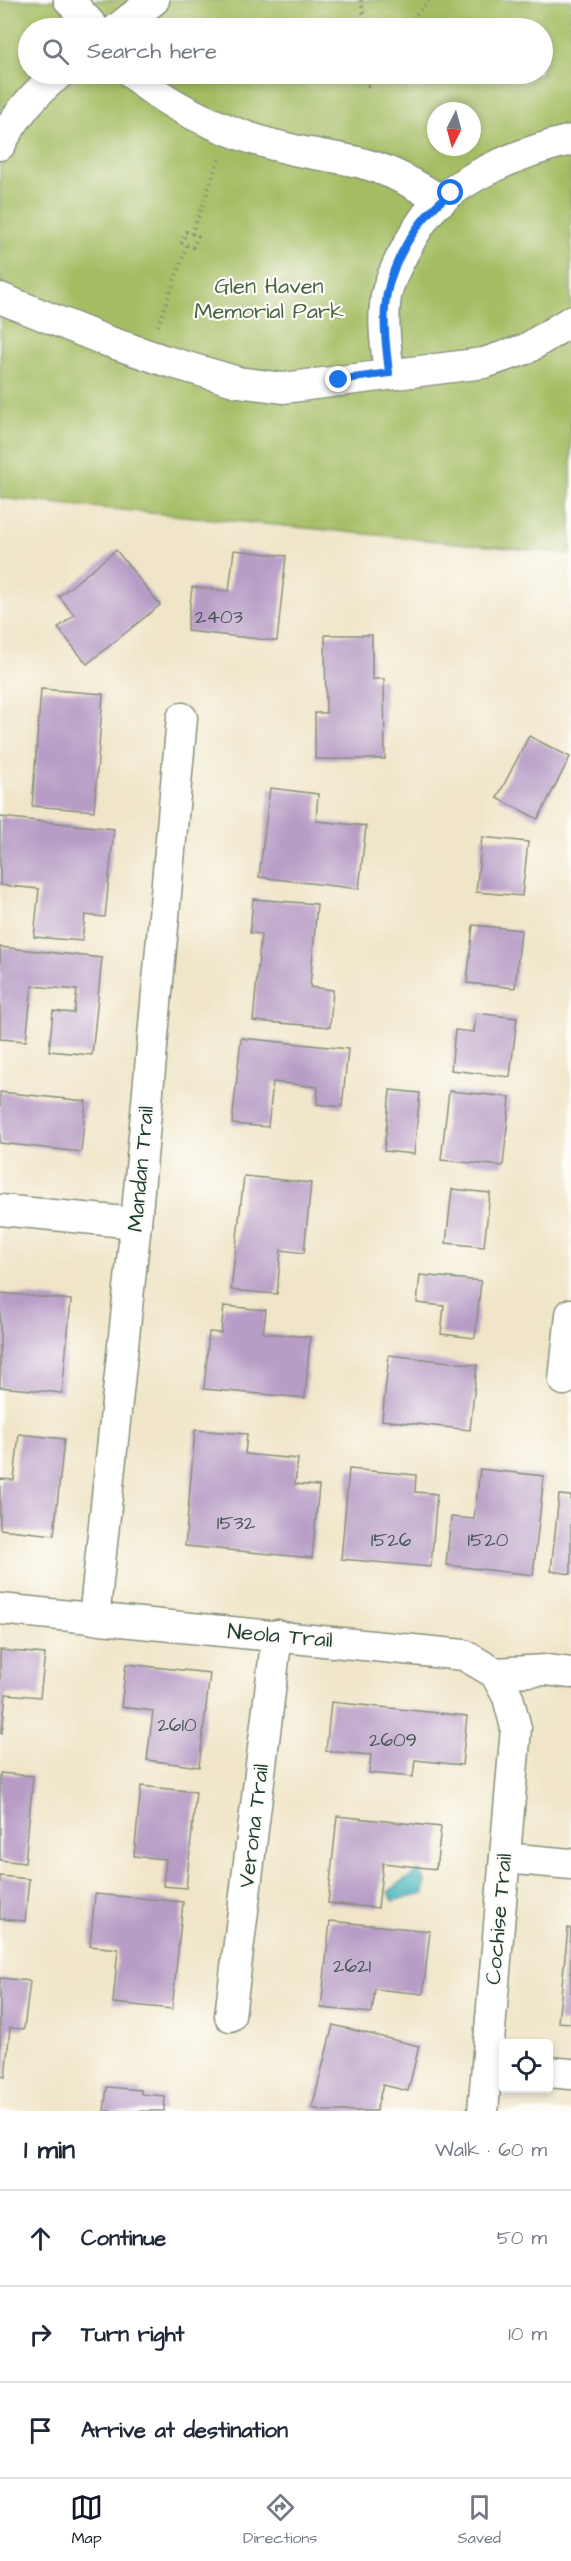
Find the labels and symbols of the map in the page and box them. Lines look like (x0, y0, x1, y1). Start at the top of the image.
north arrow (427, 102, 481, 156)
route start (437, 179, 463, 205)
park label: Glen Haven Memorial Park (194, 271, 344, 327)
route end (325, 366, 351, 392)
house number: 2403 (195, 603, 243, 631)
street label: Mandan Trail (120, 1105, 162, 1233)
house number: 1532 (217, 1509, 256, 1537)
house number: 1526 (371, 1526, 412, 1554)
house number: 1520 (468, 1526, 509, 1554)
street label: Neola Trail (226, 1616, 334, 1656)
house number: 2610 (157, 1711, 197, 1739)
house number: 2609 (369, 1726, 417, 1754)
street label: Verona Trail (231, 1762, 277, 1890)
street label: Cochise Trail (478, 1852, 520, 1986)
house number: 2621 (333, 1952, 371, 1980)

